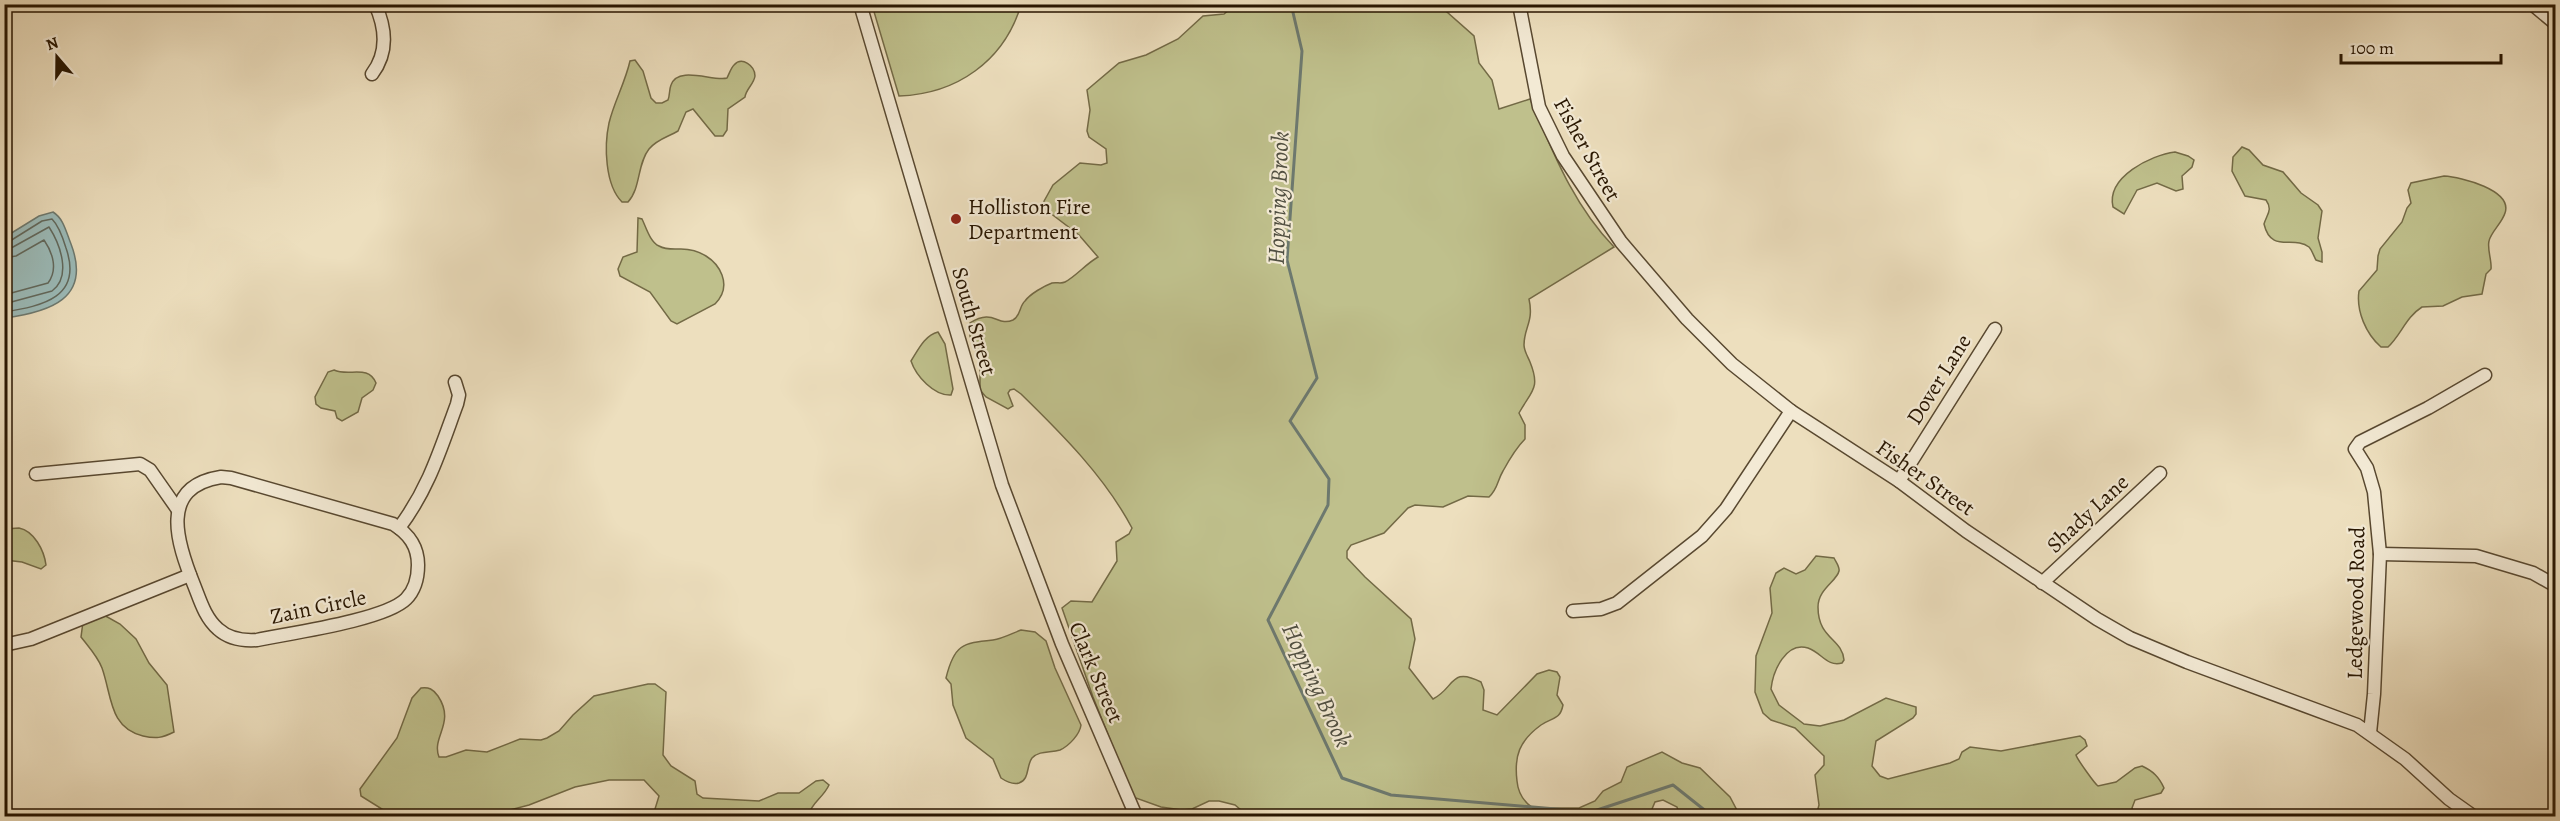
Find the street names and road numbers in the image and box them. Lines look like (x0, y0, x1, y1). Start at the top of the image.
street label: Fisher Street (1546, 92, 1628, 207)
street label: South Street (944, 264, 1004, 379)
street label: Dover Lane (1899, 329, 1978, 431)
street label: Fisher Street (1870, 433, 1981, 523)
street label: Shady Lane (2040, 468, 2135, 560)
street label: Ledgewood Road (2340, 526, 2372, 680)
street label: Zain Circle (267, 582, 369, 632)
street label: Clark Street (1061, 617, 1131, 728)

